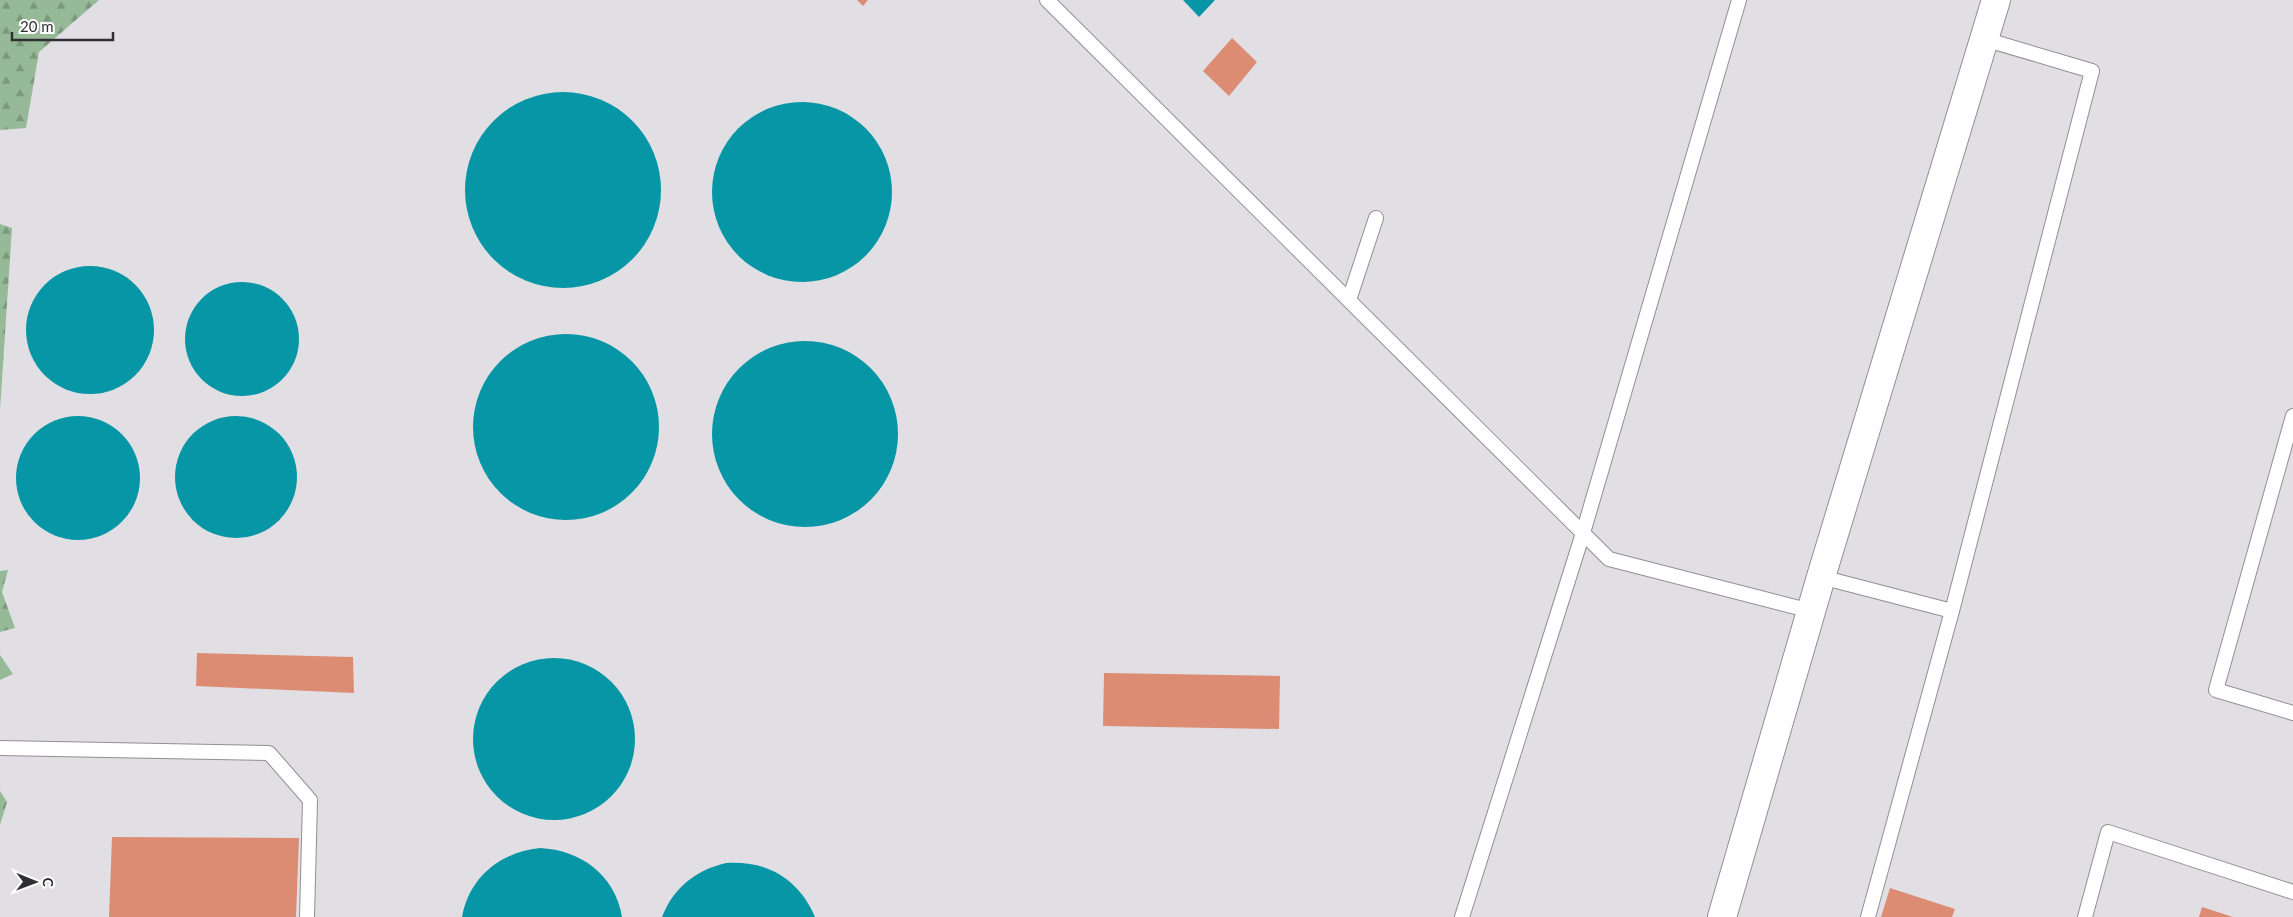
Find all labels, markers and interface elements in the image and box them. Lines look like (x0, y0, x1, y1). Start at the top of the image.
scale bar (12, 10, 114, 42)
text: 20 m (20, 17, 54, 35)
north arrow (10, 857, 60, 907)
text: С (40, 877, 57, 888)

